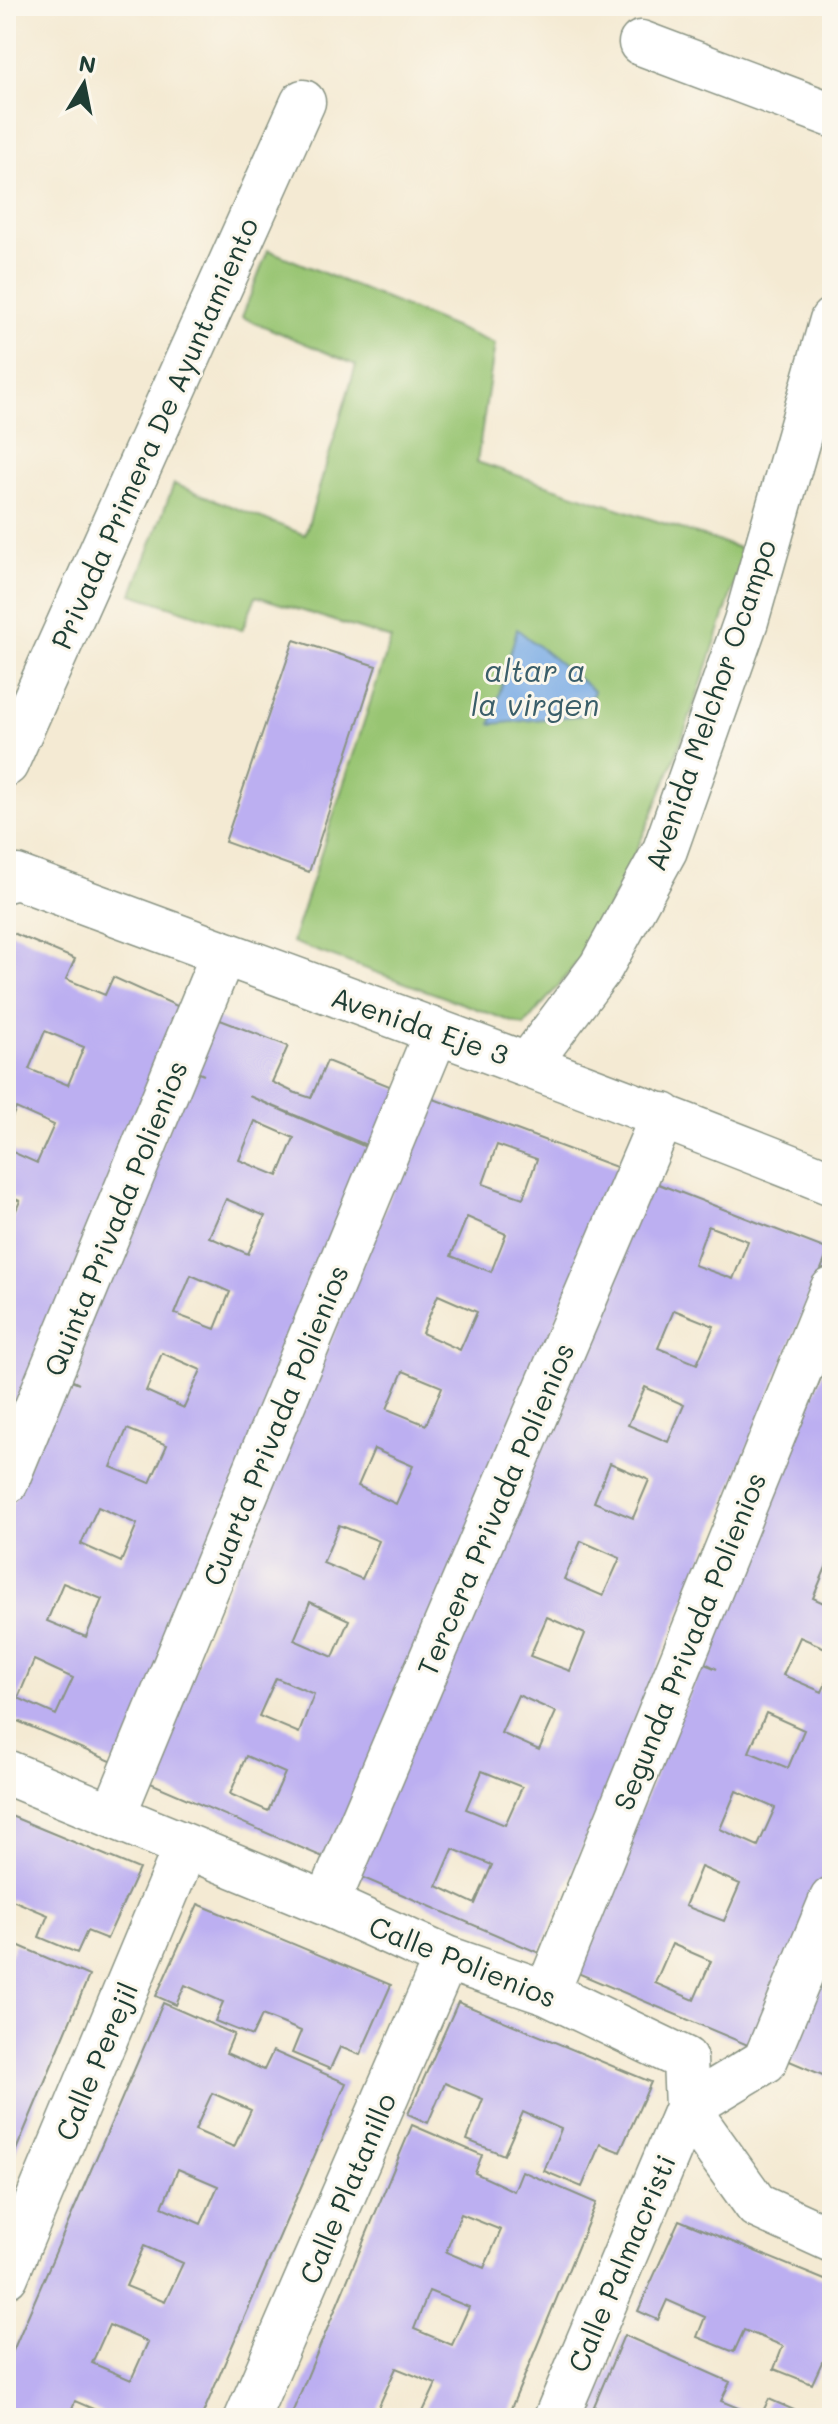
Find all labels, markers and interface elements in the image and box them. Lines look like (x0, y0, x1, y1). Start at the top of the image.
north arrow (44, 44, 124, 124)
text: N (77, 48, 98, 80)
street label: Privada Primera De Ayuntamiento (42, 212, 266, 654)
street label: Avenida Melchor Ocampo (636, 535, 784, 875)
water label: altar a la virgen (471, 650, 599, 724)
street label: Avenida Eje 3 (327, 978, 513, 1072)
street label: Quinta Privada Polienios (35, 1055, 195, 1381)
street label: Cuarta Privada Polienios (194, 1259, 356, 1591)
street label: Tercera Privada Polienios (408, 1337, 582, 1681)
street label: Segunda Privada Polienios (605, 1467, 773, 1815)
street label: Calle Polienios (364, 1907, 562, 2015)
street label: Calle Perejil (46, 1976, 146, 2146)
street label: Calle Platanillo (291, 2087, 403, 2289)
street label: Calle Palmacristi (559, 2149, 683, 2377)

